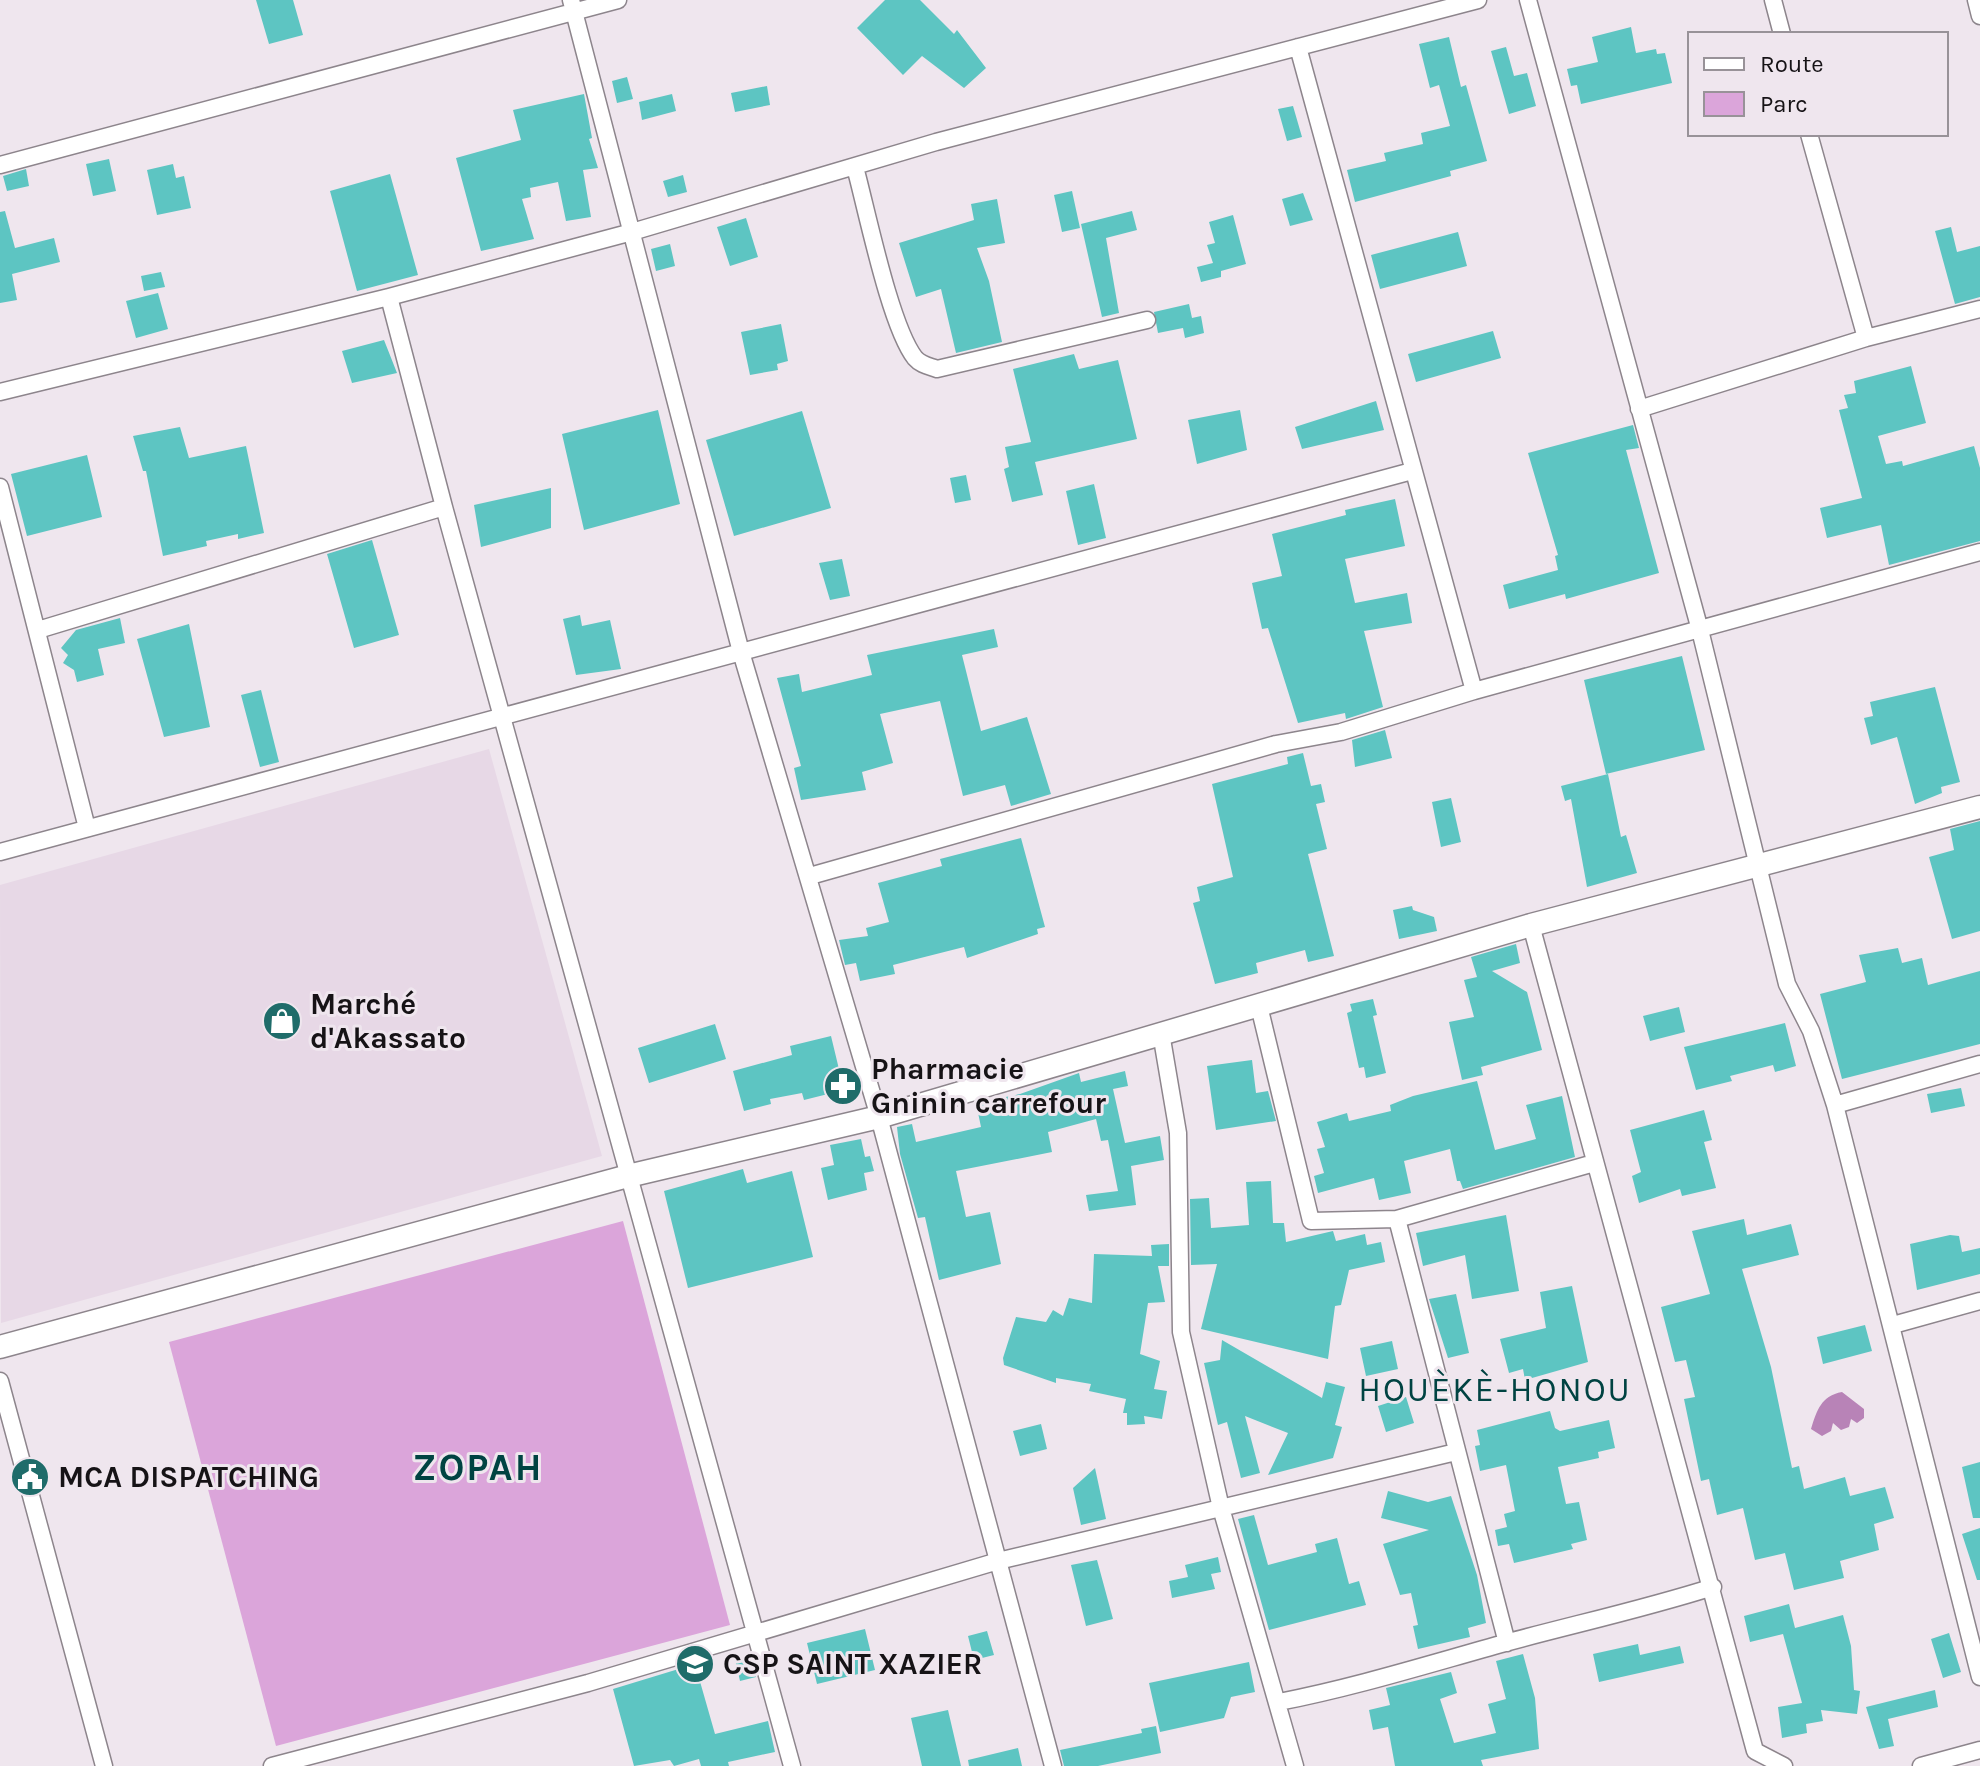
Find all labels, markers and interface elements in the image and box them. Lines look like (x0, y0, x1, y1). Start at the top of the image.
legend (1688, 32, 1948, 136)
text: Route (1760, 50, 1824, 78)
text: Parc (1760, 90, 1808, 118)
place label: Marché d'Akassato (310, 986, 466, 1056)
shop icon: Marché d'Akassato (261, 1000, 303, 1042)
place label: Pharmacie Gninin carrefour (871, 1051, 1106, 1121)
pharmacy icon: Pharmacie Gninin carrefour (822, 1065, 864, 1107)
district label: HOUÈKÈ-HONOU (1358, 1368, 1632, 1410)
district label: ZOPAH (413, 1445, 543, 1490)
public building icon: MCA DISPATCHING (9, 1456, 51, 1498)
place label: MCA DISPATCHING (58, 1459, 319, 1495)
school or university icon: CSP SAINT XAZIER (674, 1643, 716, 1685)
place label: CSP SAINT XAZIER (723, 1646, 982, 1682)

